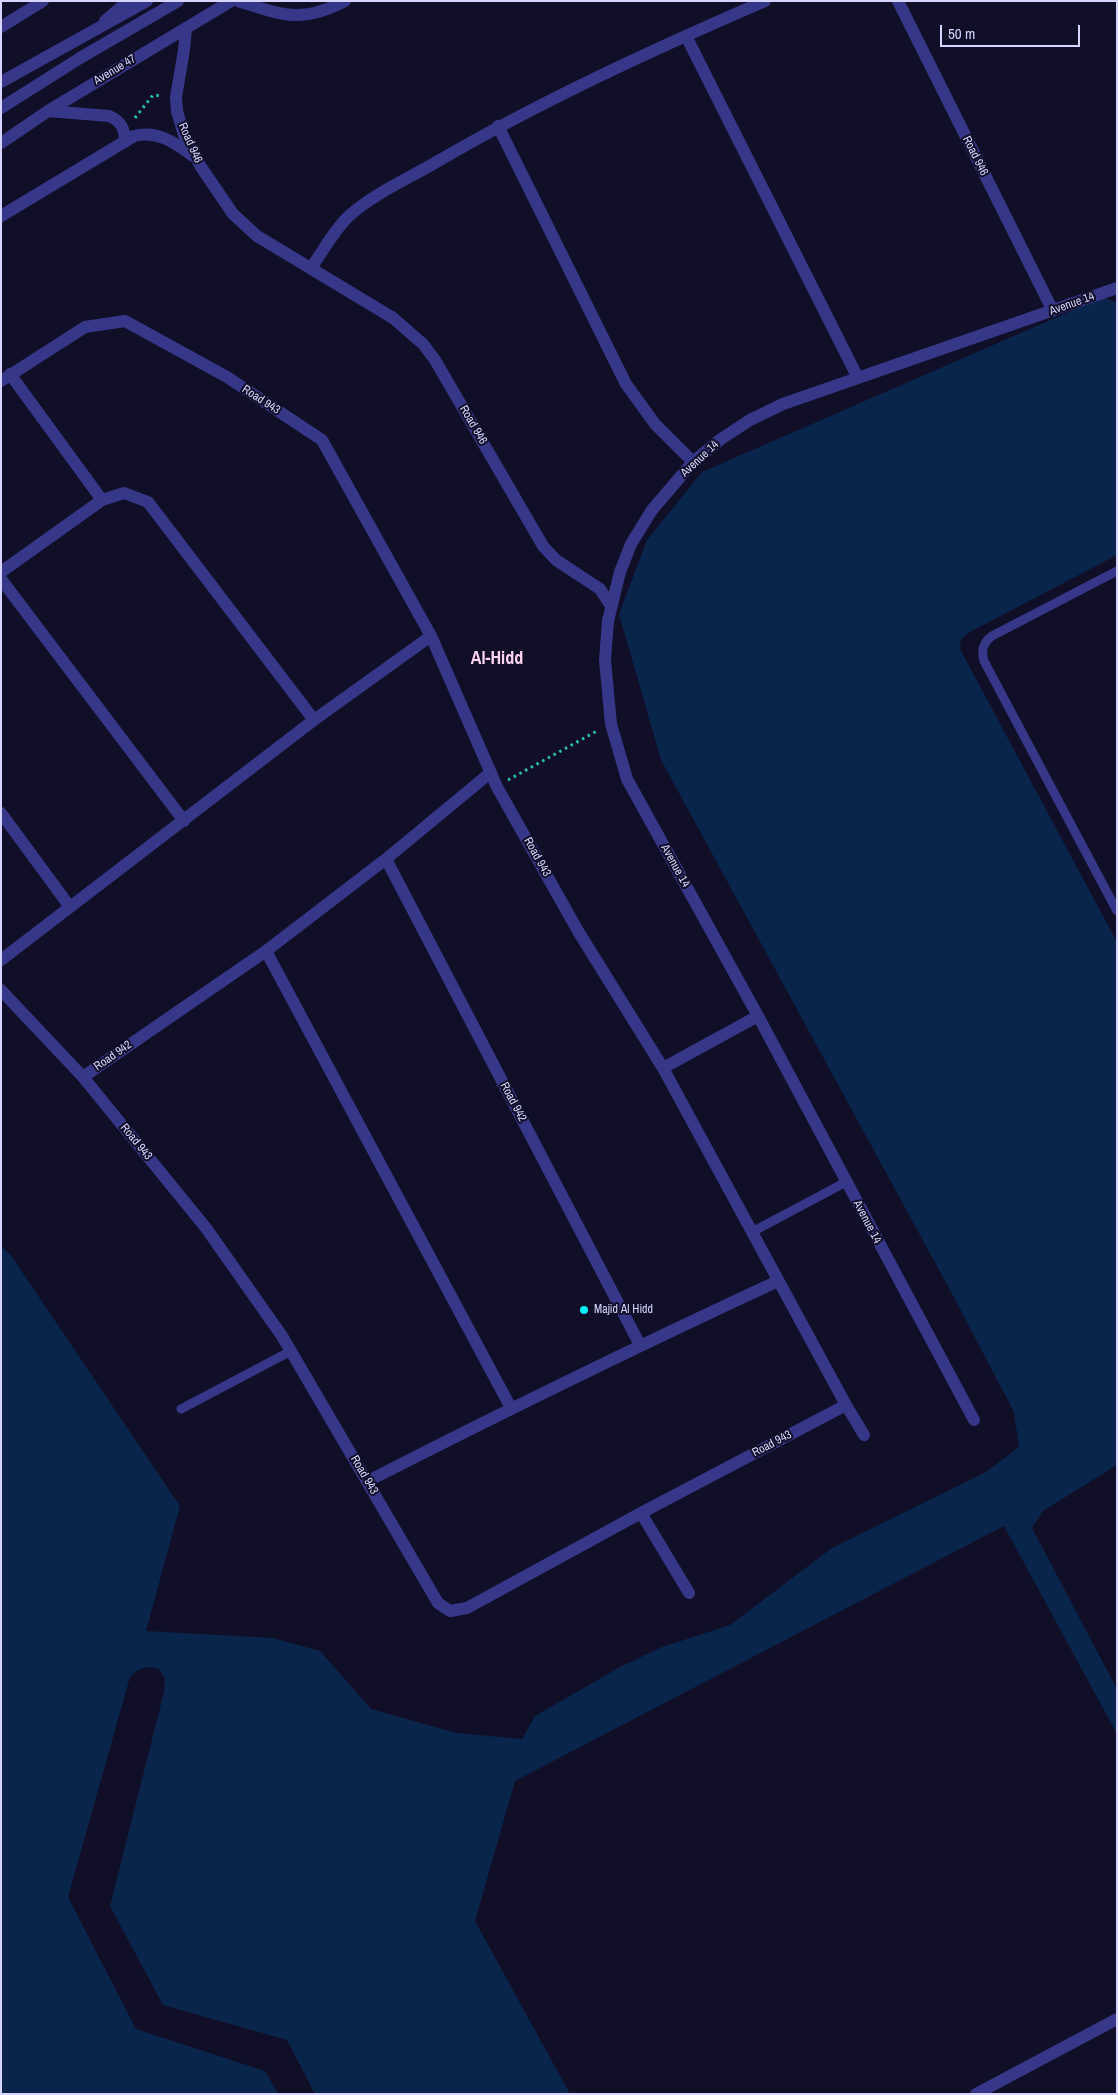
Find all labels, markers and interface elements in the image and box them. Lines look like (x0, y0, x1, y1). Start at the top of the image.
scale bar (943, 15, 1083, 47)
text: 50 m (948, 23, 975, 44)
street label: Avenue 47 (91, 52, 139, 88)
street label: Road 946 (175, 121, 205, 165)
street label: Road 946 (959, 134, 991, 178)
street label: Avenue 14 (1048, 289, 1096, 319)
street label: Road 943 (239, 382, 283, 418)
street label: Road 946 (456, 403, 490, 447)
street label: Avenue 14 (678, 438, 722, 480)
district label: Al-Hidd (471, 648, 523, 670)
street label: Road 943 (520, 835, 554, 879)
street label: Avenue 14 (657, 842, 693, 890)
street label: Road 942 (91, 1038, 135, 1074)
street label: Road 942 (497, 1080, 529, 1124)
street label: Road 943 (117, 1121, 155, 1163)
street label: Avenue 14 (850, 1198, 884, 1246)
place label: Majid Al Hidd (594, 1303, 653, 1317)
marker: Majid Al Hidd (578, 1304, 590, 1316)
street label: Road 943 (750, 1428, 794, 1460)
street label: Road 943 (347, 1453, 381, 1497)

